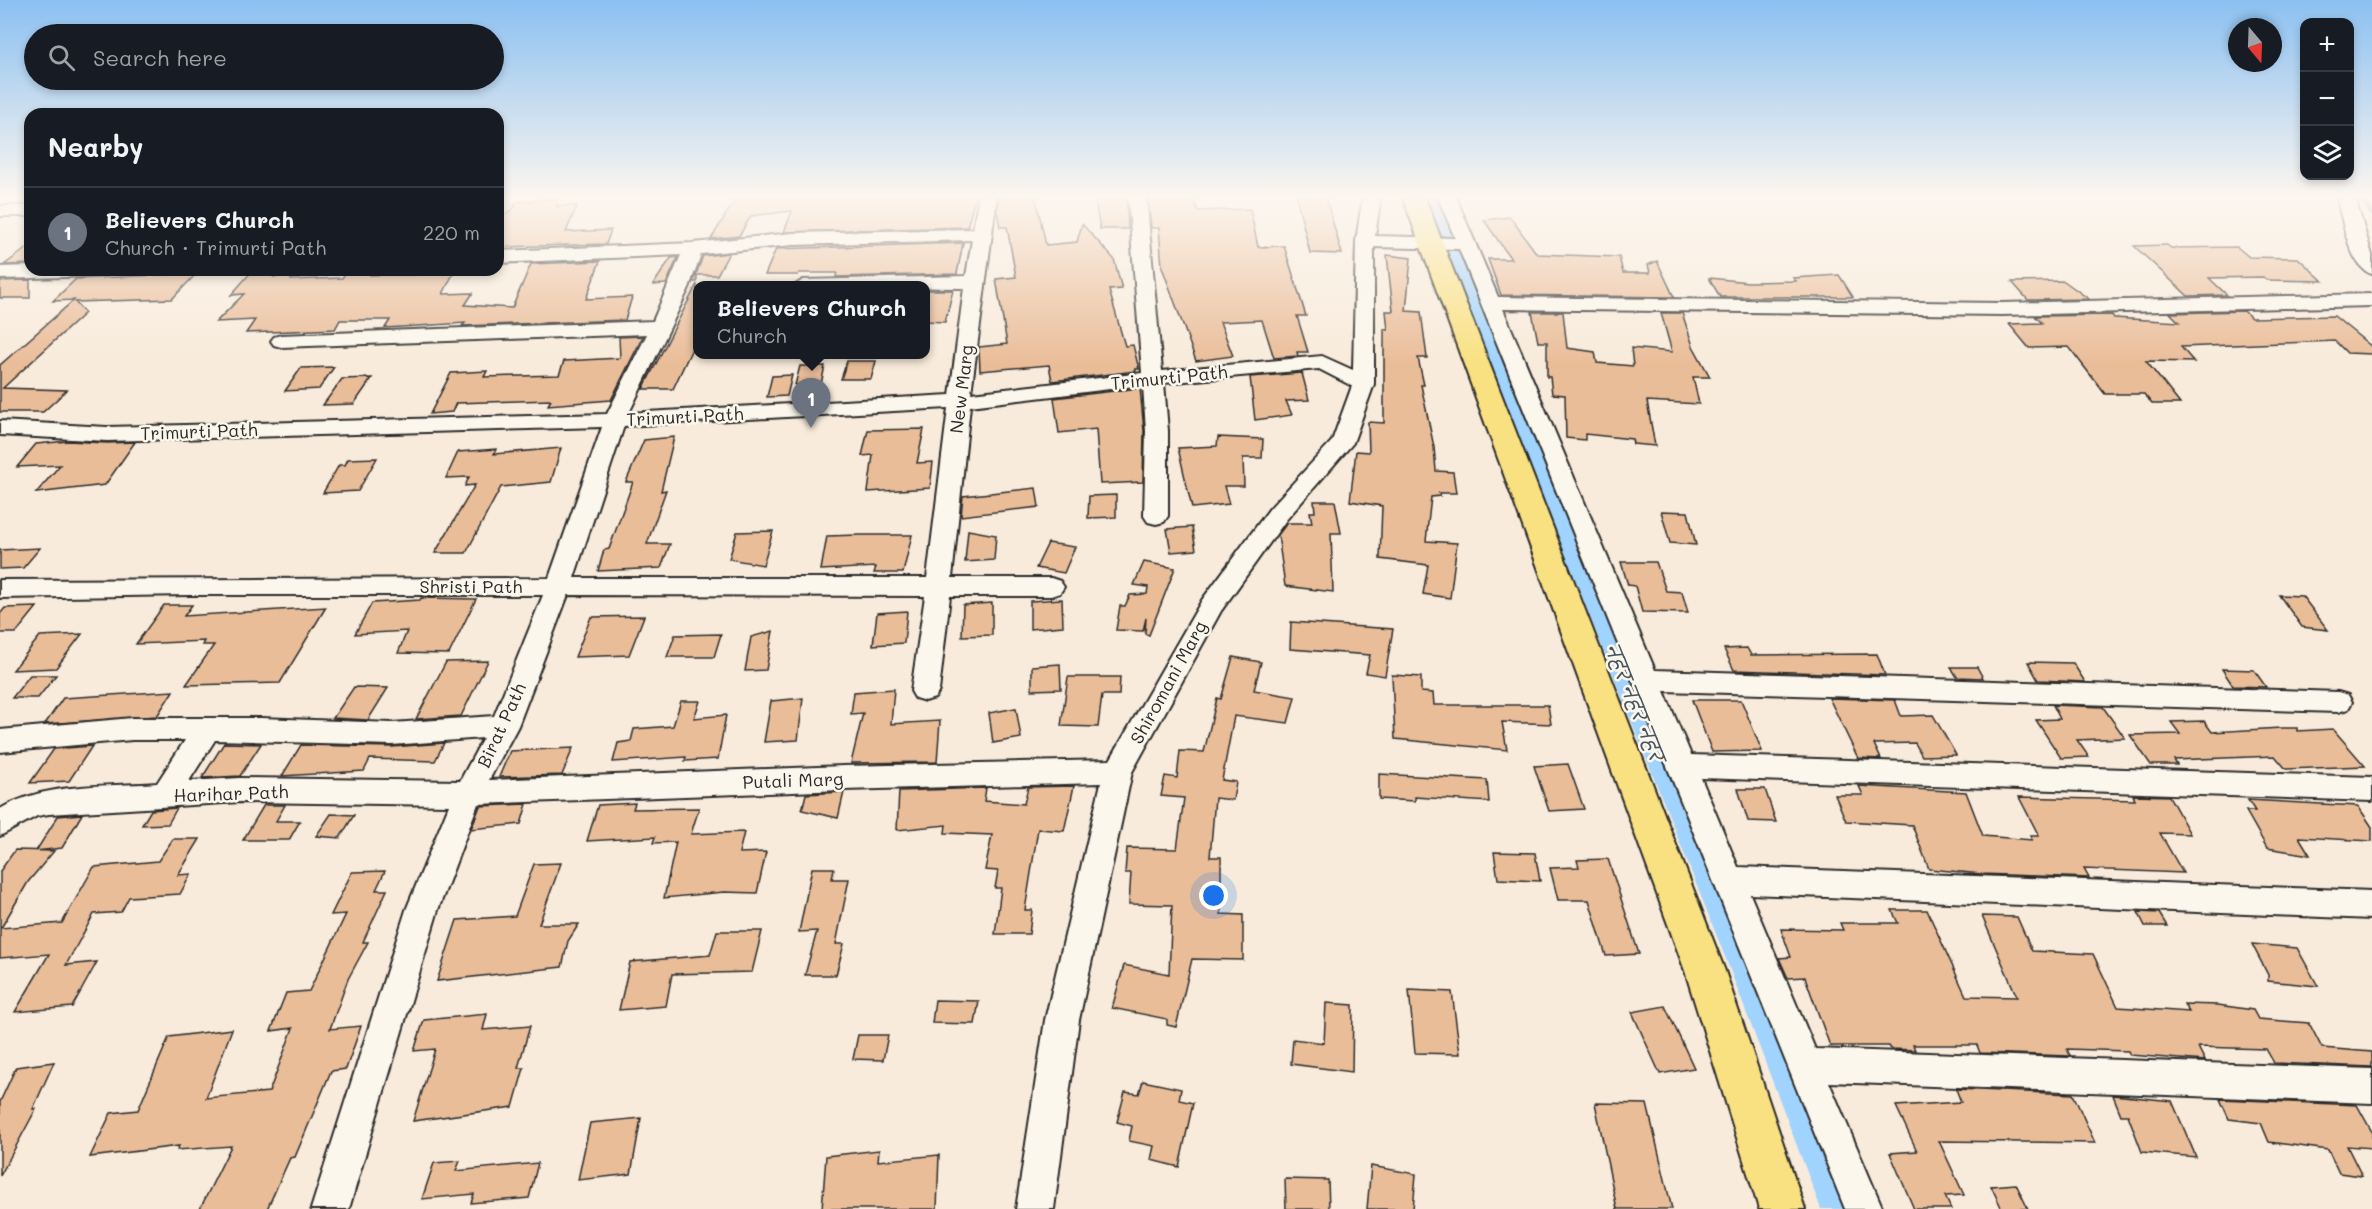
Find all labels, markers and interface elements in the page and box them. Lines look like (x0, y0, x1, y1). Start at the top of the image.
north arrow (2228, 18, 2282, 72)
map controls (2300, 18, 2354, 180)
button: + (2300, 18, 2354, 72)
search box (24, 24, 504, 90)
icon: search (45, 41, 78, 74)
text: Search here (93, 43, 227, 72)
button: − (2300, 72, 2354, 126)
button: layers (2300, 126, 2354, 180)
text: Nearby (48, 130, 143, 164)
text: Believers Church (105, 205, 294, 234)
text: 1 (63, 219, 72, 245)
text: 220 m (423, 219, 480, 245)
text: Church · Trimurti Path (105, 234, 326, 260)
popup (693, 281, 930, 359)
text: Believers Church (717, 293, 906, 322)
text: Church (717, 322, 787, 348)
street label: New Marg (944, 343, 978, 435)
street label: Trimurti Path (1109, 359, 1229, 395)
pin: 1 (792, 378, 830, 428)
street label: Trimurti Path (626, 401, 744, 431)
street label: Trimurti Path (140, 417, 258, 445)
street label: Shristi Path (419, 574, 523, 598)
street label: Shiromani Marg (1124, 616, 1212, 748)
water label: नहर नहर नहर (1600, 639, 1672, 769)
street label: Birat Path (471, 679, 531, 771)
street label: Putali Marg (742, 766, 844, 794)
street label: Harihar Path (173, 779, 289, 807)
your location (1199, 881, 1228, 910)

